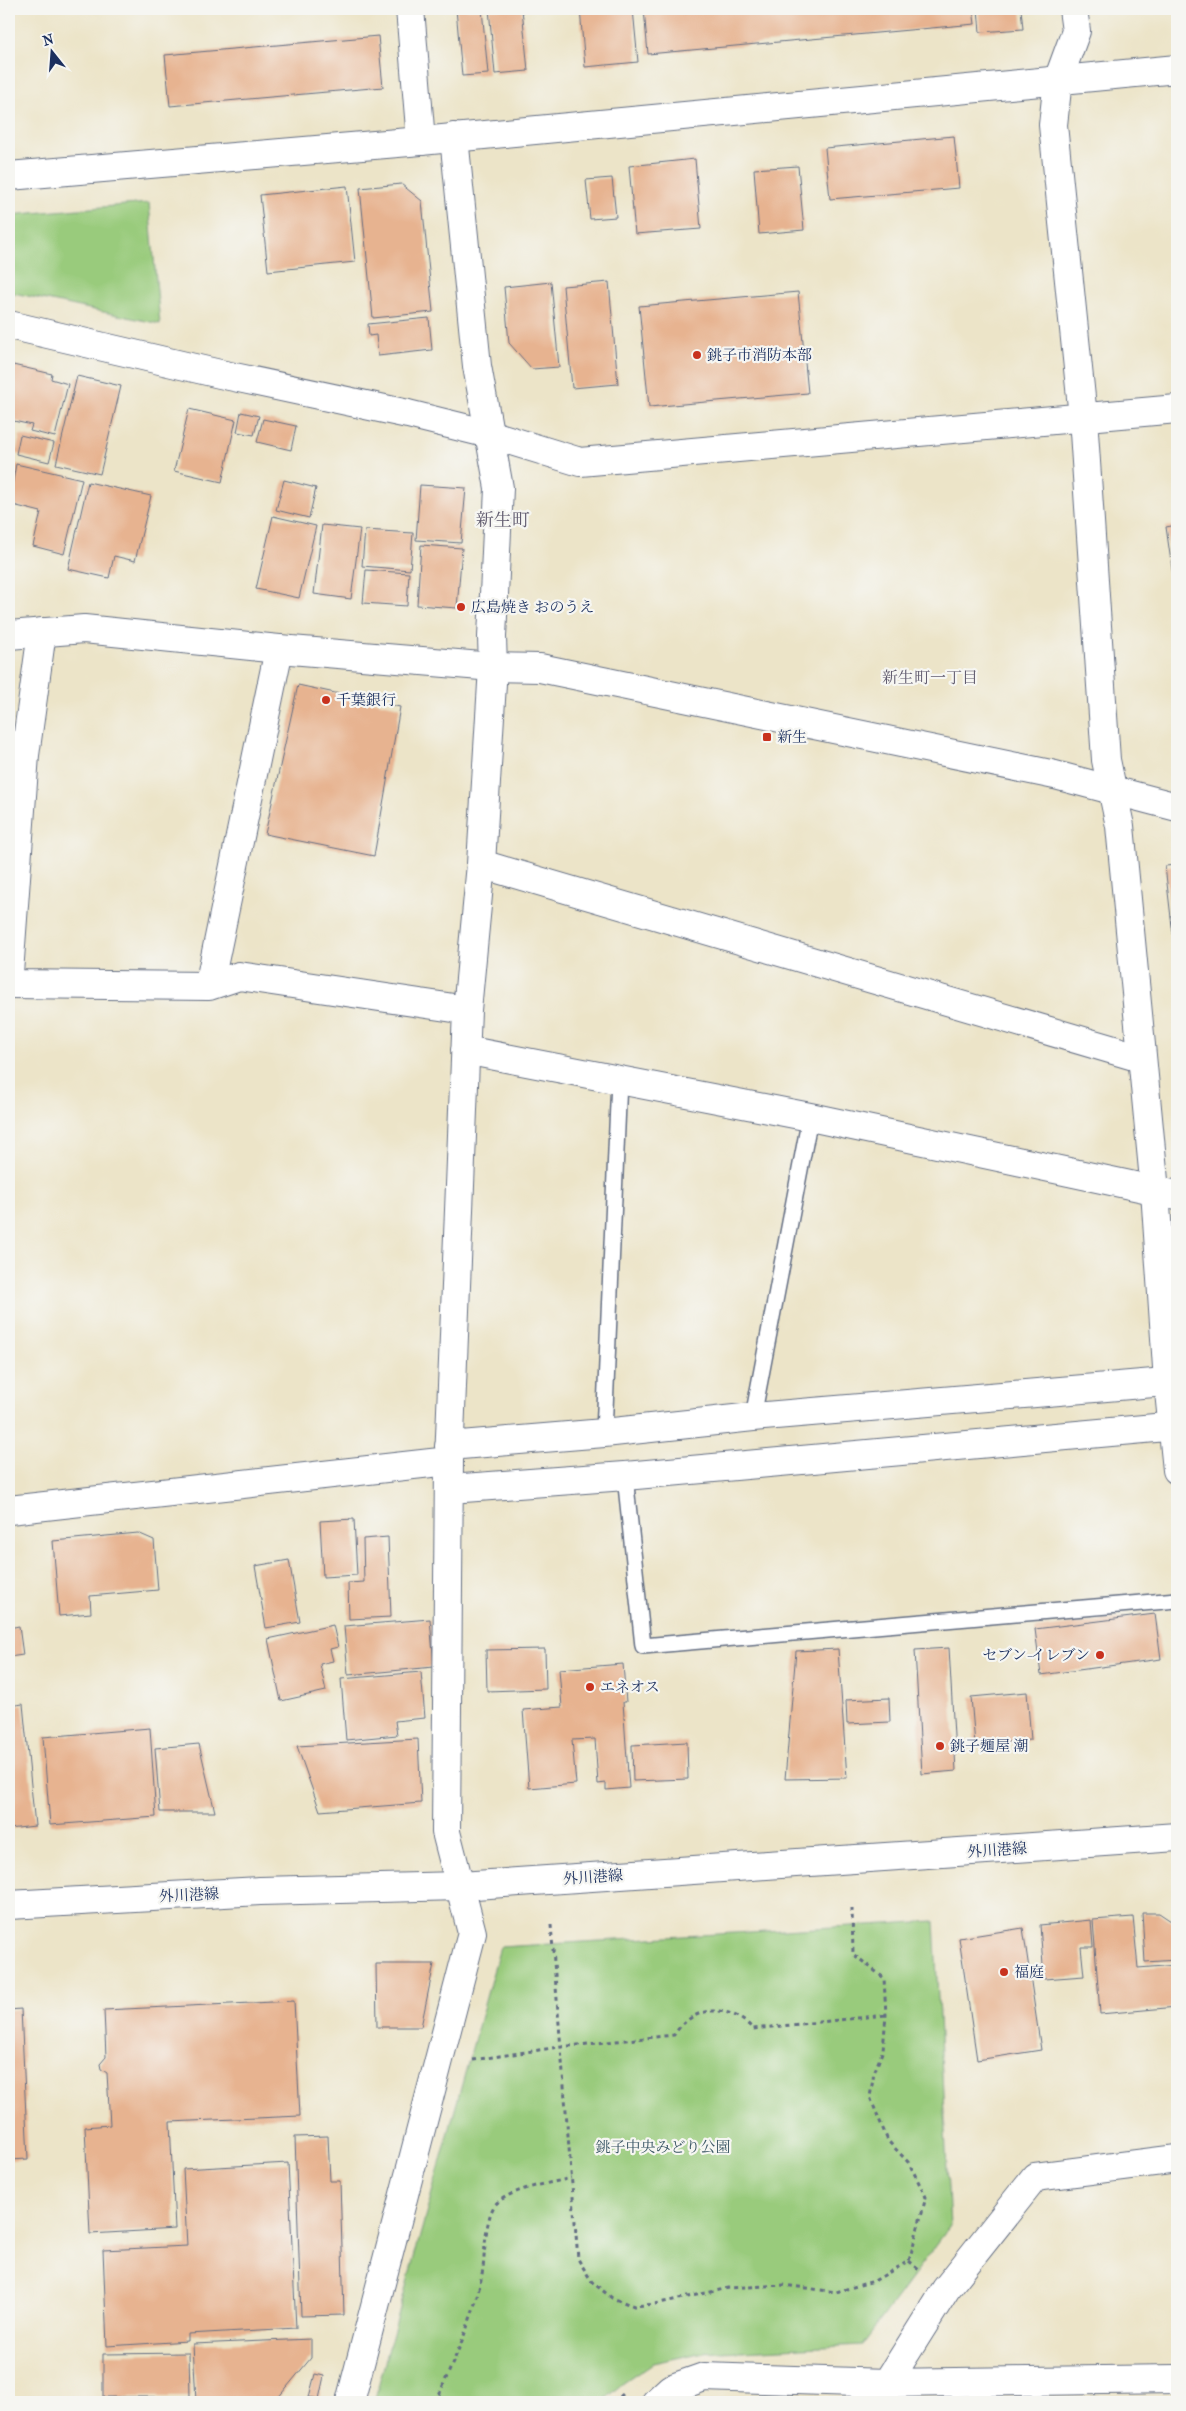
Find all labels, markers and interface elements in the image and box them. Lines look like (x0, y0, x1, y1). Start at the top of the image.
north arrow (28, 28, 78, 78)
text: N (41, 30, 56, 50)
place label: 銚子市消防本部 (707, 346, 812, 364)
marker: 銚子市消防本部 (691, 349, 703, 361)
district label: 新生町 (476, 510, 530, 531)
place label: 広島焼き おのうえ (471, 598, 594, 616)
marker: 広島焼き おのうえ (455, 601, 467, 613)
district label: 新生町一丁目 (882, 668, 978, 687)
place label: 千葉銀行 (336, 691, 396, 709)
marker: 千葉銀行 (320, 694, 332, 706)
place label: 新生 (777, 728, 807, 746)
marker: 新生 (761, 731, 773, 743)
place label: セブン-イレブン (982, 1646, 1090, 1664)
marker: セブン-イレブン (1094, 1649, 1106, 1661)
place label: エネオス (600, 1678, 660, 1696)
marker: エネオス (584, 1681, 596, 1693)
place label: 銚子麺屋 潮 (950, 1737, 1028, 1755)
marker: 銚子麺屋 潮 (934, 1740, 946, 1752)
street label: 外川港線 (966, 1839, 1028, 1861)
street label: 外川港線 (562, 1866, 624, 1888)
street label: 外川港線 (159, 1884, 219, 1906)
place label: 福庭 (1014, 1963, 1044, 1981)
marker: 福庭 (998, 1966, 1010, 1978)
park label: 銚子中央みどり公園 (595, 2138, 731, 2156)

